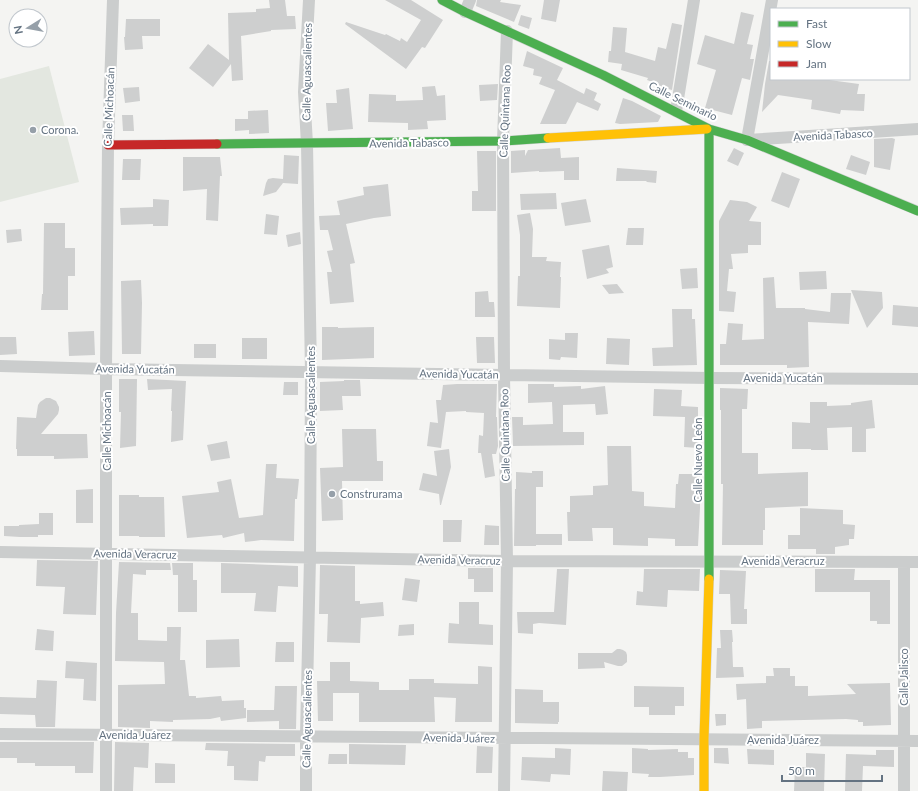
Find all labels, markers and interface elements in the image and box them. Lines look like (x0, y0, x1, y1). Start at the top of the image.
north arrow (8, 8, 48, 48)
legend (770, 8, 910, 80)
text: Fast (806, 16, 828, 31)
street label: Calle Aguascalientes (299, 23, 314, 121)
text: N (11, 25, 25, 35)
text: Slow (806, 36, 832, 51)
text: Jam (806, 56, 827, 71)
street label: Calle Quintana Roo (496, 64, 513, 158)
street label: Calle Michoacán (101, 67, 116, 147)
street label: Calle Seminario (647, 78, 720, 123)
place label: Corona. (41, 123, 79, 136)
marker: Corona. (28, 125, 38, 135)
street label: Avenida Tabasco (793, 126, 873, 143)
street label: Avenida Tabasco (369, 135, 449, 150)
street label: Calle Aguascalientes (304, 346, 317, 444)
street label: Avenida Yucatán (95, 361, 175, 376)
street label: Avenida Yucatán (419, 366, 499, 381)
street label: Avenida Yucatán (743, 371, 823, 384)
street label: Calle Quintana Roo (497, 388, 512, 482)
street label: Calle Michoacán (100, 391, 113, 471)
street label: Calle Nuevo León (691, 418, 704, 502)
place label: Construrama (340, 487, 402, 500)
marker: Construrama (327, 489, 337, 499)
street label: Avenida Veracruz (93, 546, 177, 561)
street label: Avenida Veracruz (417, 552, 501, 567)
street label: Avenida Veracruz (741, 554, 825, 567)
street label: Calle Jalisco (897, 648, 910, 706)
street label: Calle Aguascalientes (299, 670, 314, 768)
street label: Avenida Juárez (99, 728, 171, 741)
street label: Avenida Juárez (423, 730, 495, 745)
street label: Avenida Juárez (747, 733, 819, 746)
scale bar (782, 757, 882, 783)
text: 50 m (788, 763, 815, 778)

